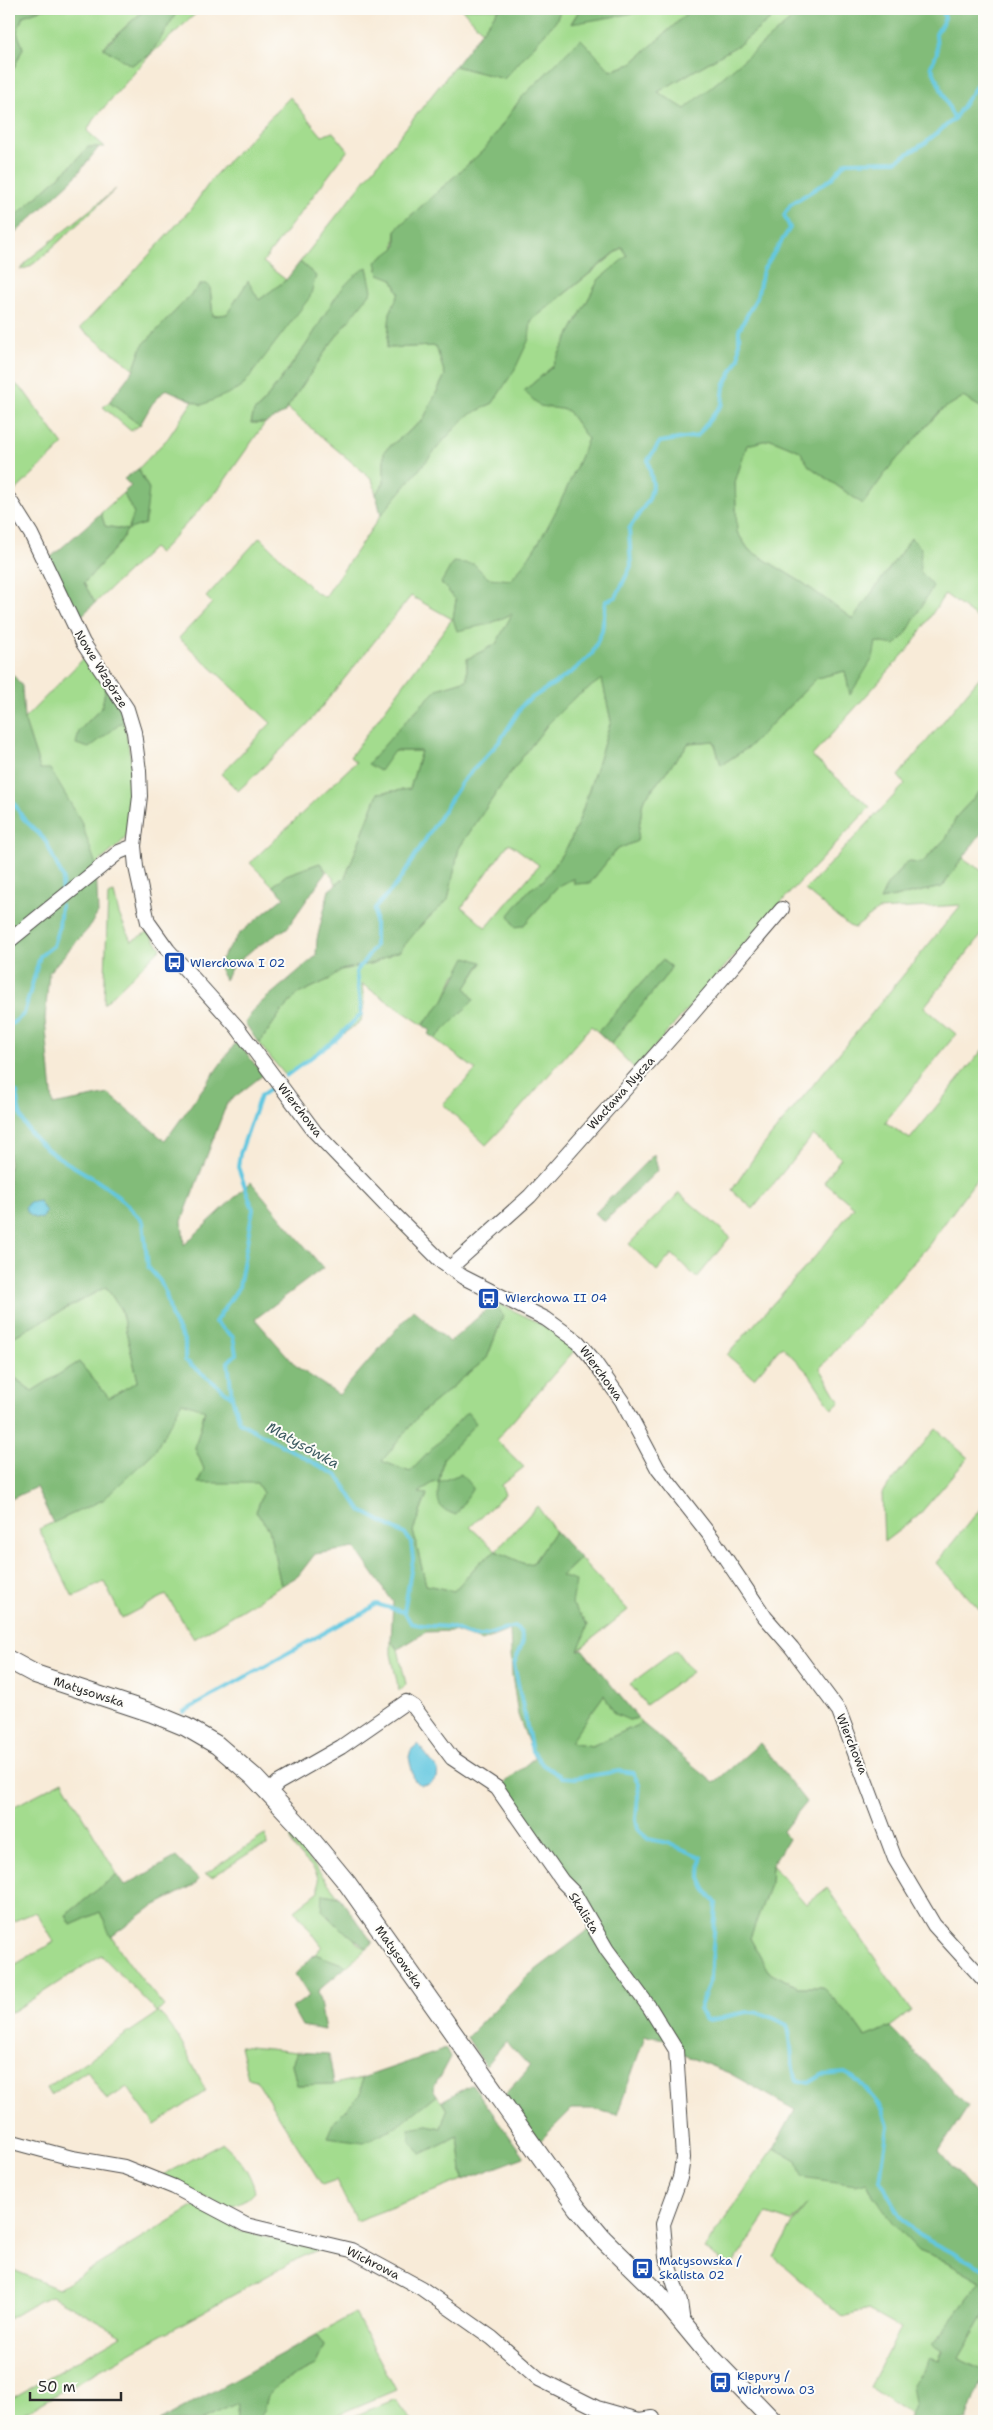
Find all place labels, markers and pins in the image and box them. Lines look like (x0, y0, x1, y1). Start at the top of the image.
bus stop icon: Wierchowa I 02 (162, 951, 186, 975)
place label: Wierchowa I 02 (190, 955, 285, 971)
bus stop icon: Wierchowa II 04 (477, 1286, 501, 1310)
place label: Wierchowa II 04 (505, 1290, 607, 1306)
place label: Matysowska / Skalista 02 (659, 2253, 743, 2283)
bus stop icon: Matysowska / Skalista 02 (631, 2256, 655, 2280)
place label: Kiepury / Wichrowa 03 (737, 2368, 815, 2398)
bus stop icon: Kiepury / Wichrowa 03 (709, 2371, 733, 2395)

